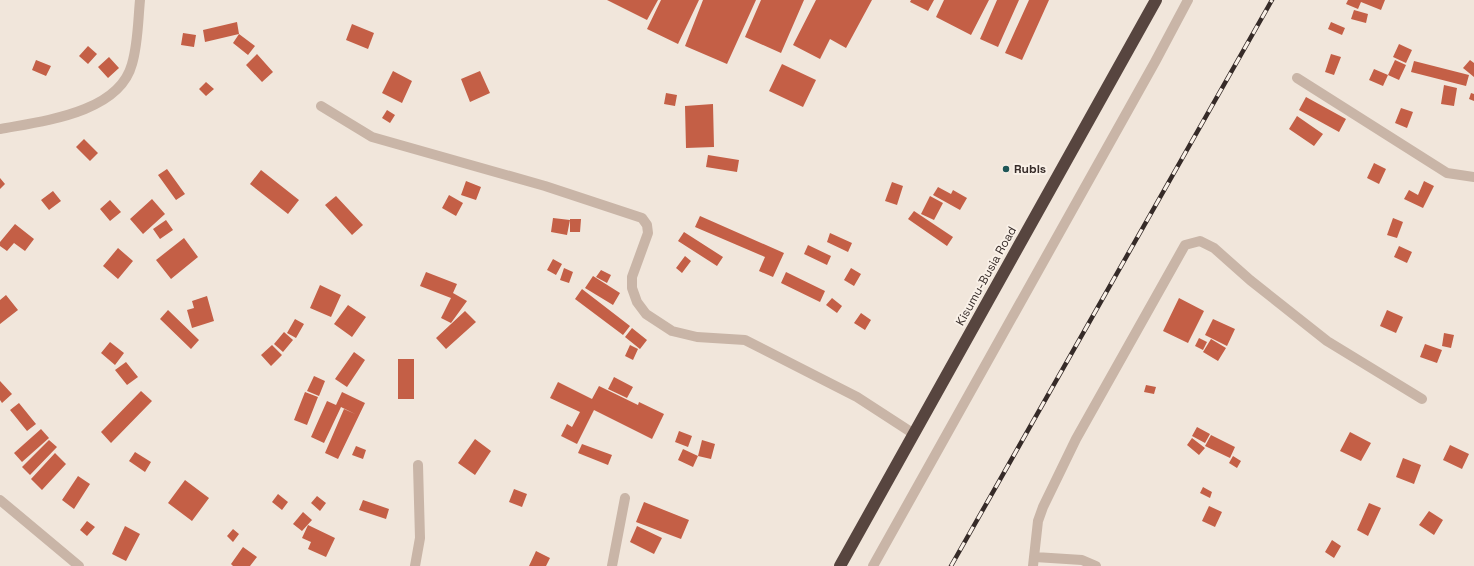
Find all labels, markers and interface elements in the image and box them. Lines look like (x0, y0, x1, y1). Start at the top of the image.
place label: Rubis (1014, 161, 1046, 177)
marker: Rubis (1001, 164, 1011, 174)
street label: Kisumu-Busia Road (952, 224, 1020, 328)

